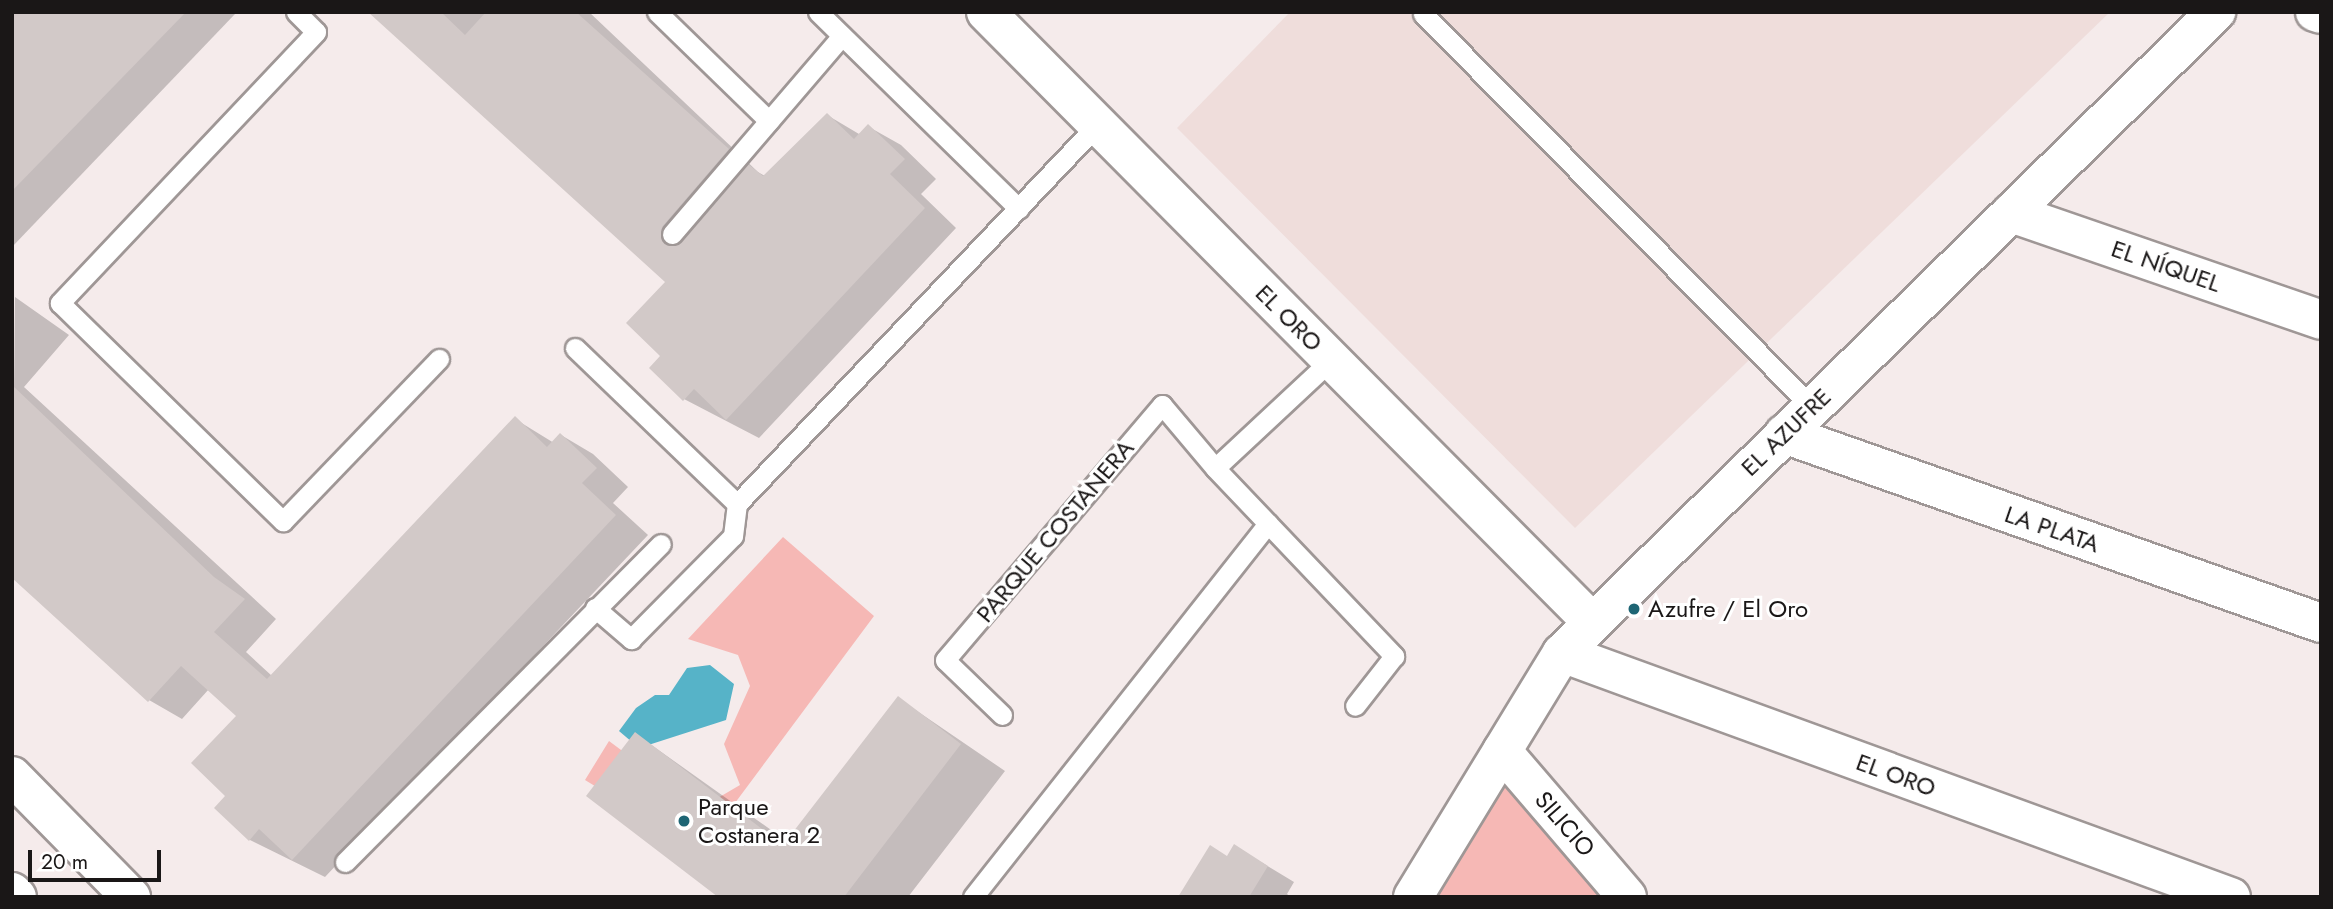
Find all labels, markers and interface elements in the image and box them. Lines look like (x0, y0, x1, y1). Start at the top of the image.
street label: EL NÍQUEL (2108, 234, 2224, 298)
street label: EL ORO (1250, 279, 1328, 357)
street label: EL AZUFRE (1735, 382, 1837, 482)
street label: PARQUE COSTANERA (970, 434, 1140, 628)
street label: LA PLATA (2001, 499, 2103, 559)
place label: Azufre / El Oro (1648, 595, 1808, 623)
marker: Azufre / El Oro (1626, 601, 1642, 617)
street label: EL ORO (1852, 747, 1940, 803)
street label: SILICIO (1529, 785, 1601, 863)
place label: Parque Costanera 2 (698, 793, 820, 849)
marker: Parque Costanera 2 (676, 813, 692, 829)
scale bar (32, 836, 164, 880)
text: 20 m (41, 847, 88, 877)

